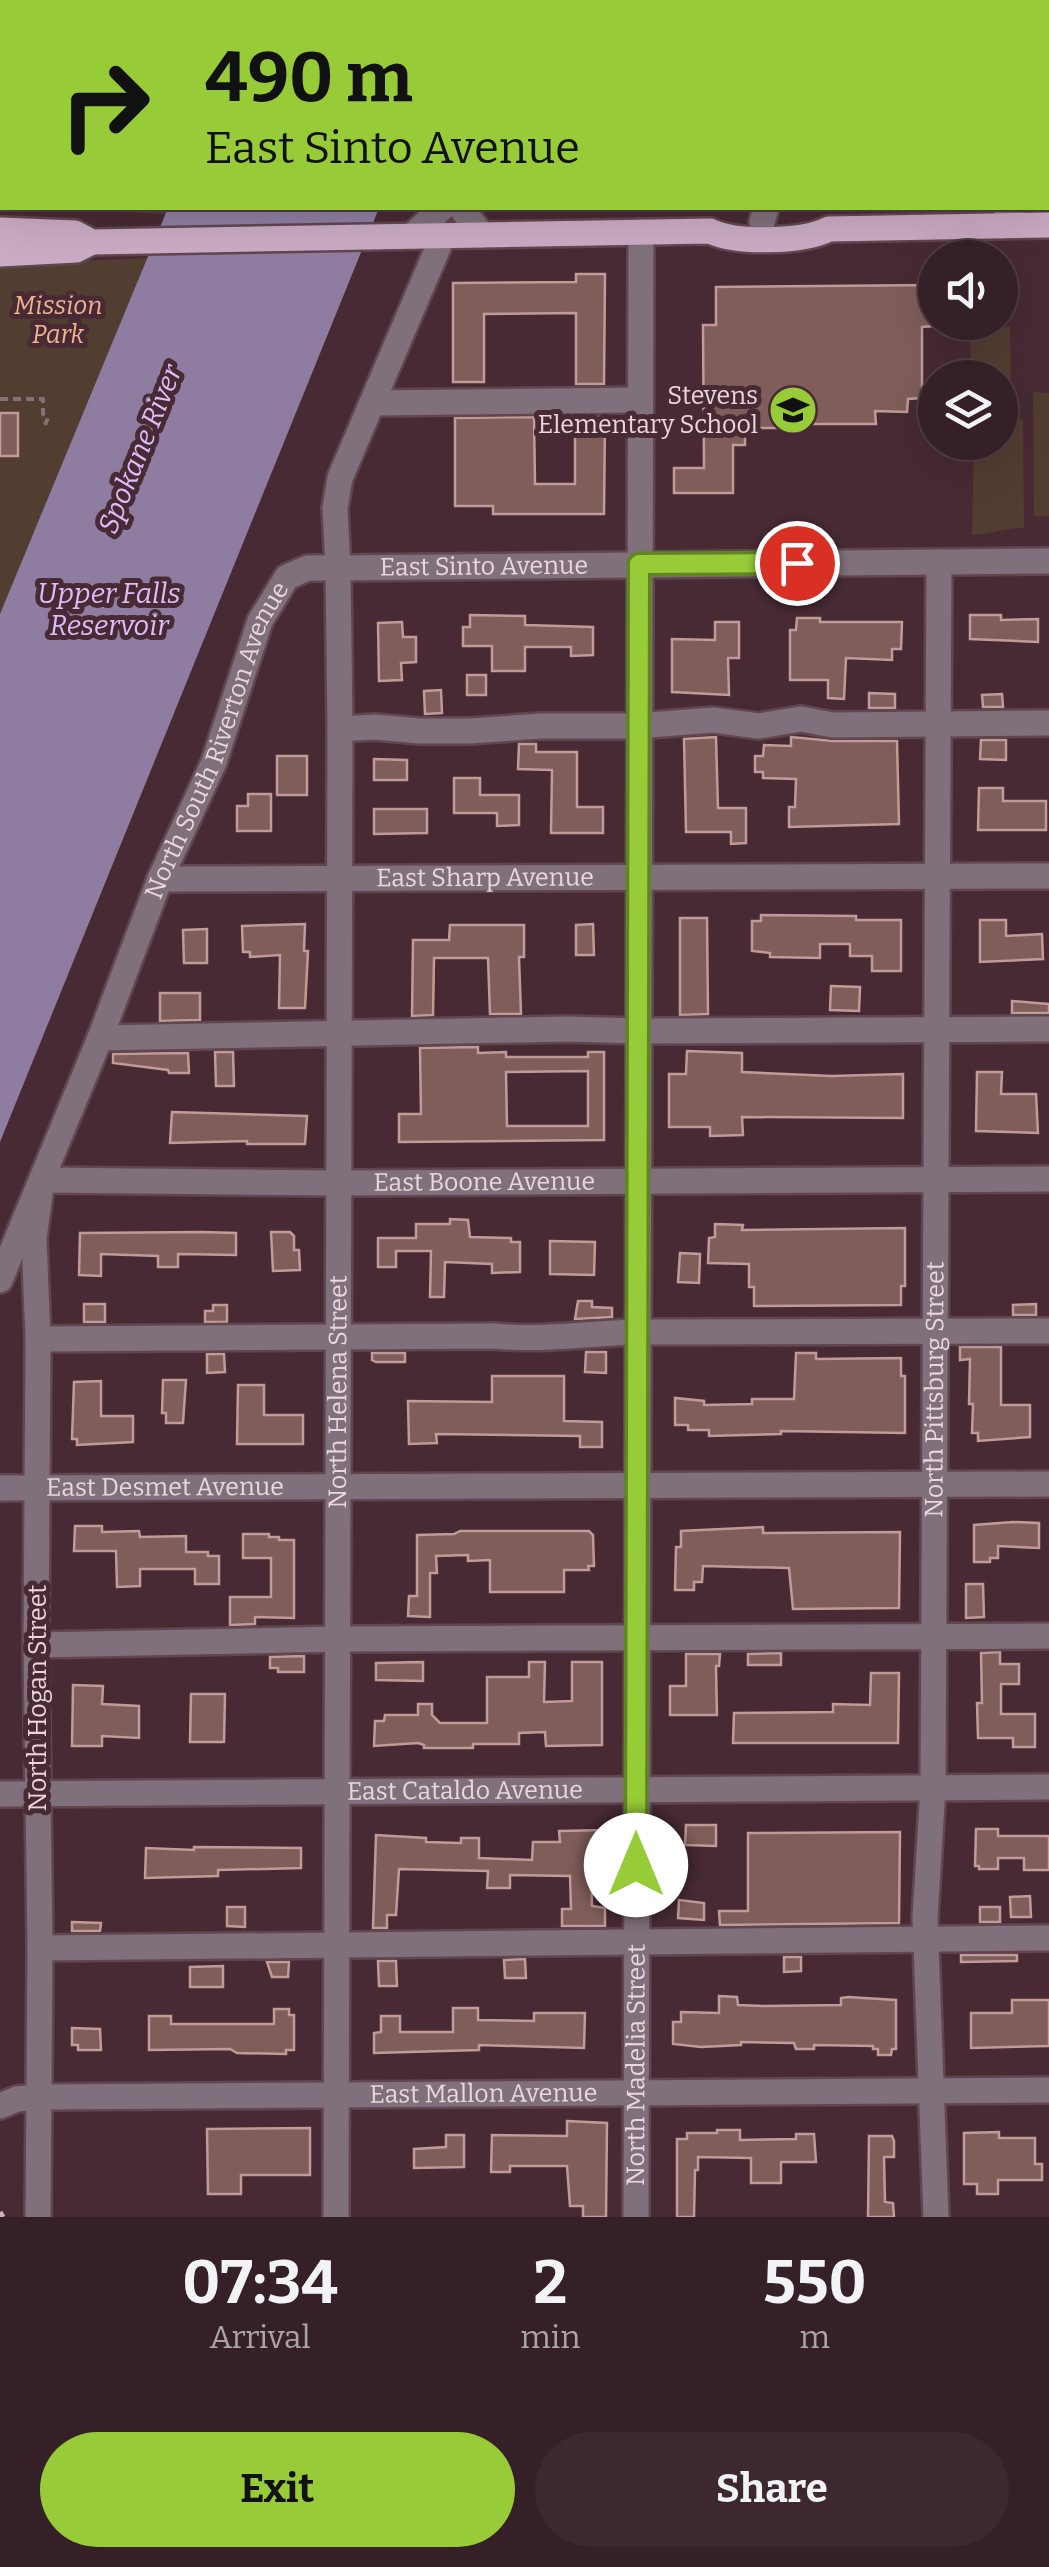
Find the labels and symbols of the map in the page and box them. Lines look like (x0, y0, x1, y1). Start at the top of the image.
park label: Mission Park (14, 291, 102, 350)
water label: Spokane River (91, 358, 189, 538)
place label: Stevens Elementary School (538, 381, 758, 440)
school or university icon: Stevens Elementary School (767, 384, 819, 436)
pin (755, 521, 840, 606)
street label: East Sinto Avenue (380, 551, 588, 583)
street label: North South Riverton Avenue (139, 576, 295, 903)
water label: Upper Falls Reservoir (37, 577, 181, 642)
street label: East Sharp Avenue (376, 863, 594, 893)
street label: East Boone Avenue (373, 1167, 595, 1198)
street label: North Pittsburg Street (919, 1261, 951, 1518)
street label: North Helena Street (323, 1275, 354, 1509)
street label: East Desmet Avenue (46, 1472, 284, 1503)
street label: North Hogan Street (23, 1585, 53, 1811)
street label: East Cataldo Avenue (347, 1775, 583, 1807)
position arrow (584, 1813, 688, 1917)
street label: North Madelia Street (621, 1944, 652, 2186)
street label: East Mallon Avenue (369, 2078, 598, 2110)

